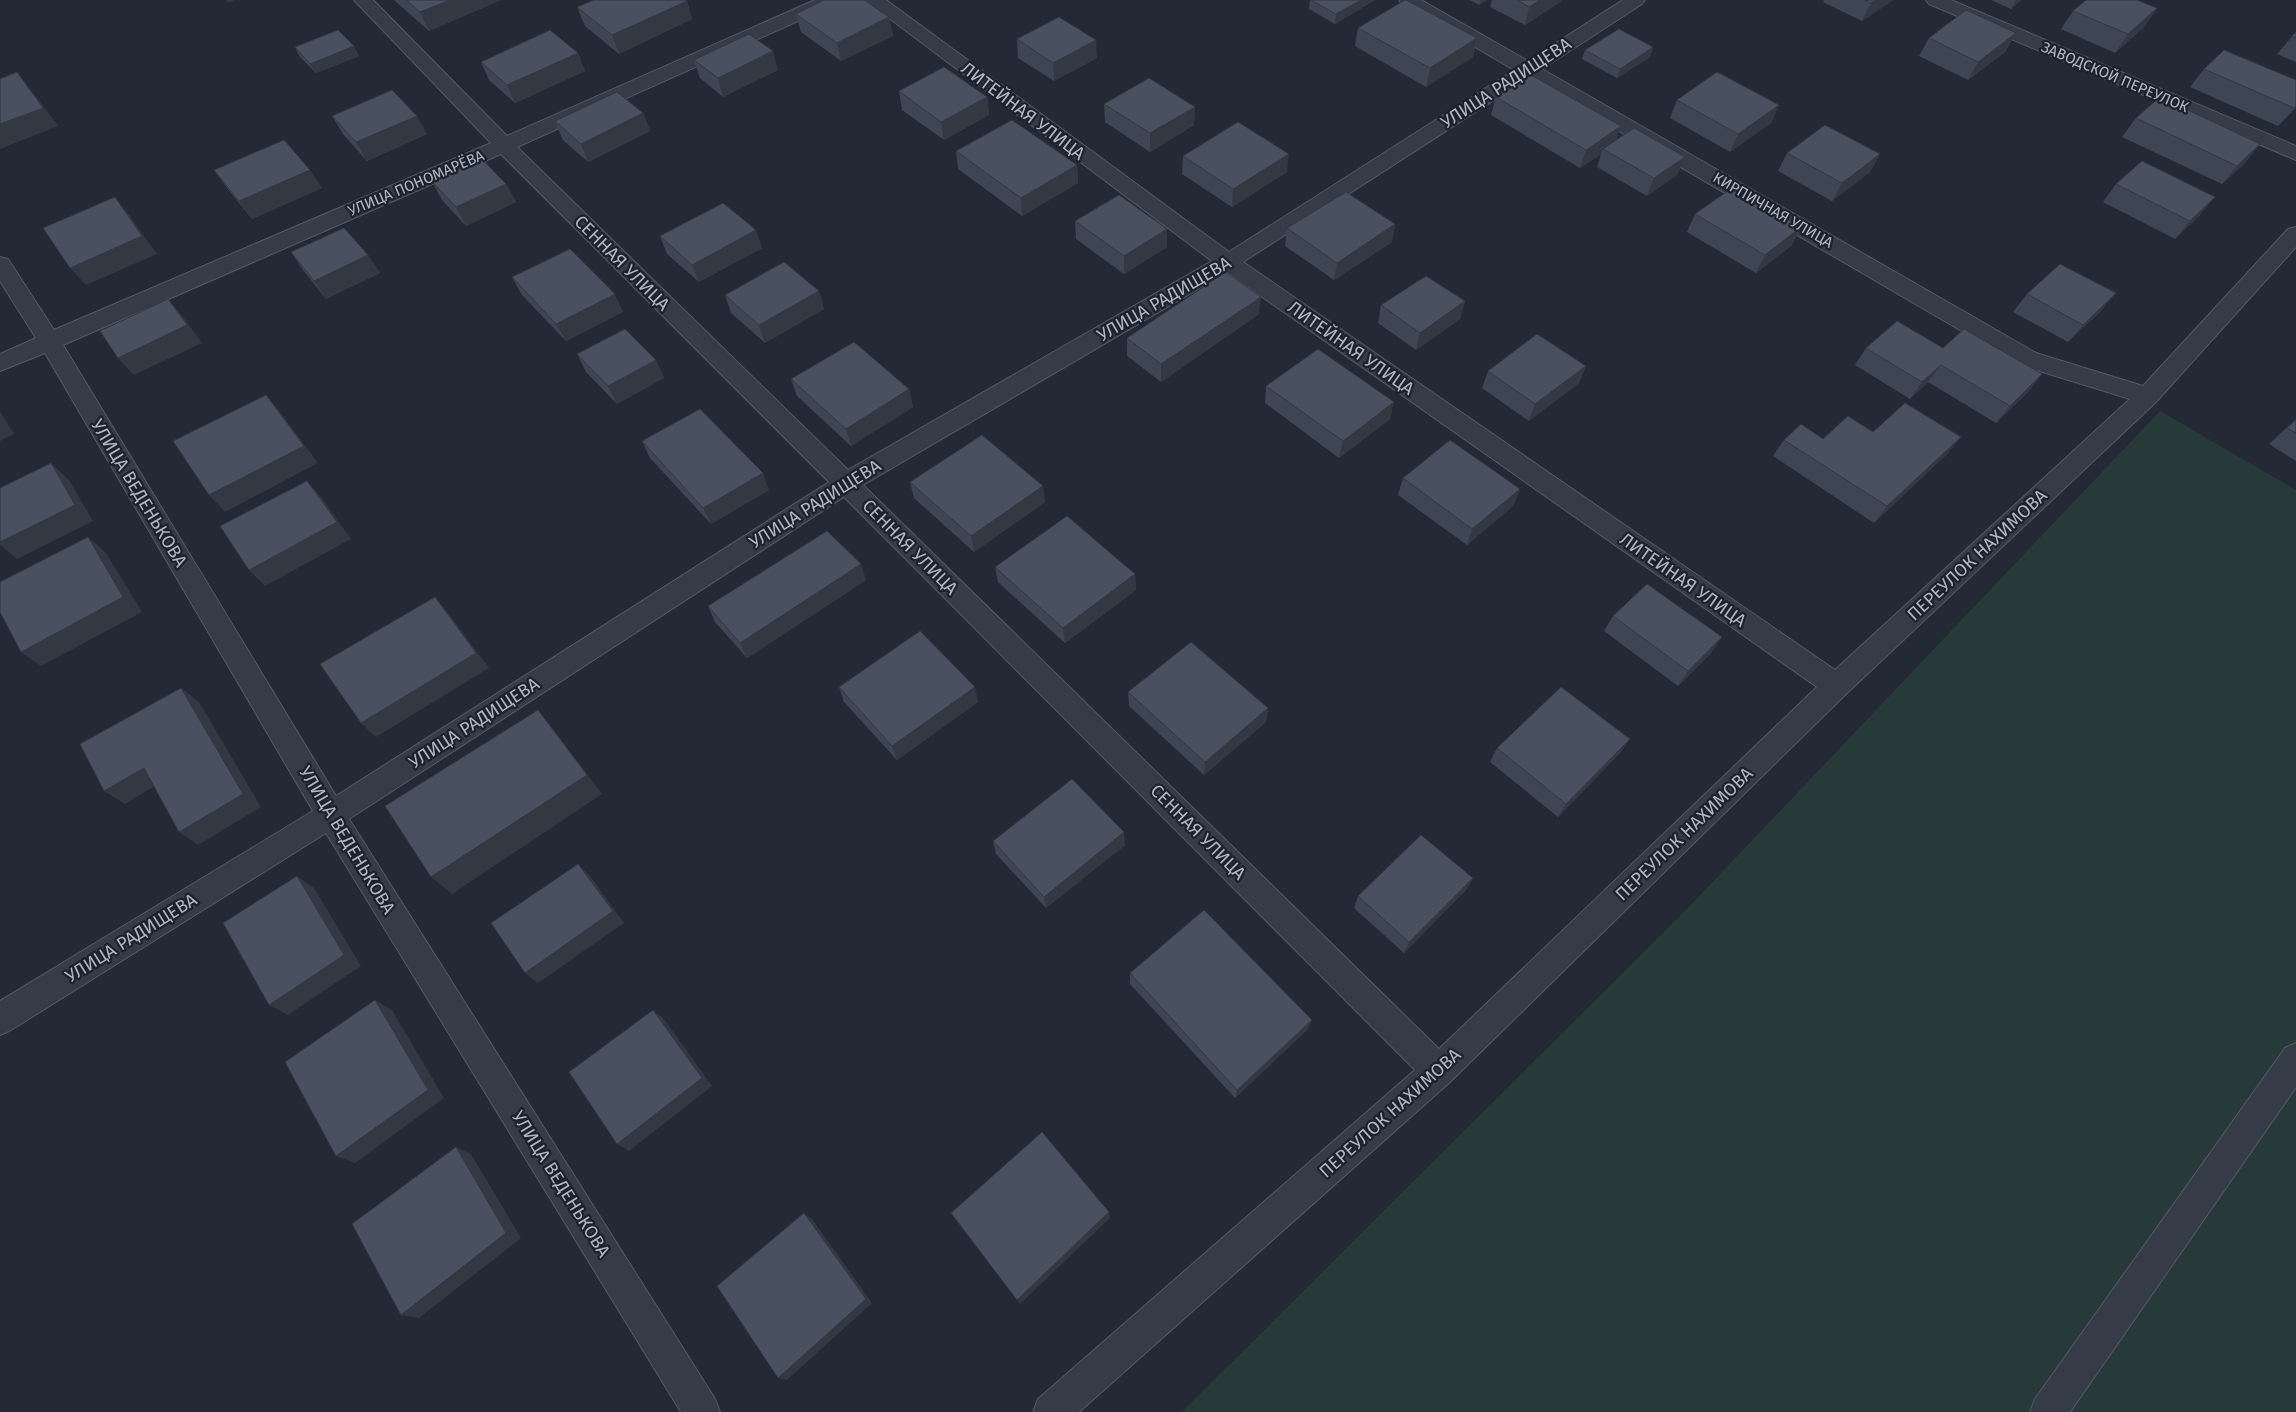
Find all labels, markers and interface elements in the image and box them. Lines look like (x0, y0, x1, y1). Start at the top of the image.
street label: УЛИЦА РАДИЩЕВА (1437, 32, 1576, 133)
street label: ЗАВОДСКОЙ ПЕРЕУЛОК (2039, 38, 2191, 116)
street label: ЛИТЕЙНАЯ УЛИЦА (957, 57, 1090, 165)
street label: УЛИЦА ПОНОМАРЁВА (345, 146, 487, 220)
street label: КИРПИЧНАЯ УЛИЦА (1710, 168, 1837, 252)
street label: СЕННАЯ УЛИЦА (570, 211, 675, 316)
street label: УЛИЦА РАДИЩЕВА (1093, 251, 1235, 346)
street label: ЛИТЕЙНАЯ УЛИЦА (1284, 296, 1419, 400)
street label: УЛИЦА ВЕДЕНЬКОВА (86, 415, 192, 571)
street label: УЛИЦА РАДИЩЕВА (745, 454, 885, 553)
street label: ПЕРЕУЛОК НАХИМОВА (1903, 484, 2052, 625)
street label: СЕННАЯ УЛИЦА (858, 495, 963, 600)
street label: ЛИТЕЙНАЯ УЛИЦА (1616, 528, 1751, 632)
street label: УЛИЦА РАДИЩЕВА (405, 672, 544, 773)
street label: УЛИЦА ВЕДЕНЬКОВА (294, 762, 400, 918)
street label: ПЕРЕУЛОК НАХИМОВА (1611, 762, 1758, 905)
street label: СЕННАЯ УЛИЦА (1146, 780, 1251, 885)
street label: УЛИЦА РАДИЩЕВА (61, 888, 201, 987)
street label: ПЕРЕУЛОК НАХИМОВА (1315, 1043, 1466, 1182)
street label: УЛИЦА ВЕДЕНЬКОВА (507, 1107, 615, 1262)

